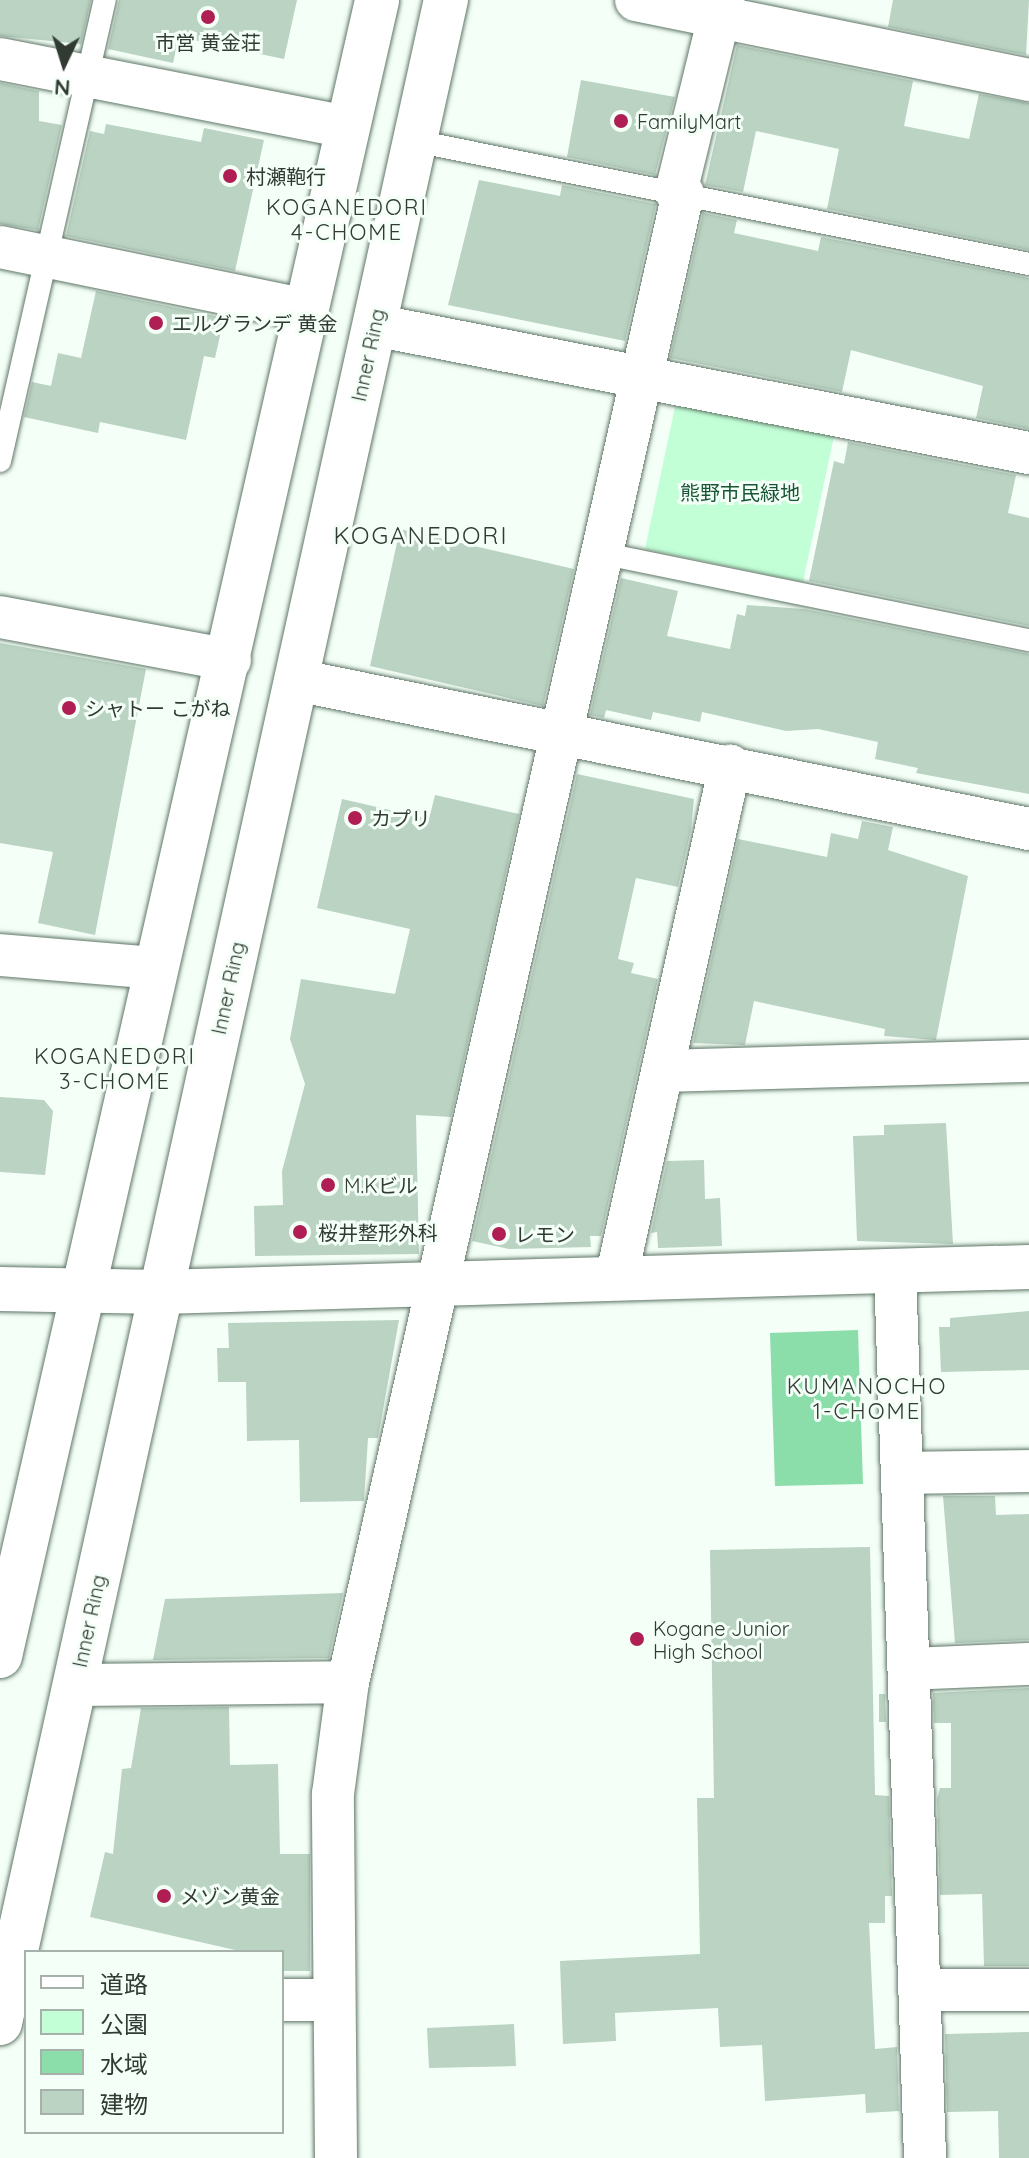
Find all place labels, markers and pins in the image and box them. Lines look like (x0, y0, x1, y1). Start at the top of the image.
marker: 市営 黄金荘 (199, 8, 217, 26)
place label: 市営 黄金荘 (155, 30, 261, 54)
place label: FamilyMart (637, 109, 741, 133)
marker: FamilyMart (612, 112, 630, 130)
place label: 村瀬鞄行 (246, 164, 326, 188)
marker: 村瀬鞄行 (221, 167, 239, 185)
place label: エルグランデ 黄金 (172, 311, 337, 335)
marker: エルグランデ 黄金 (147, 314, 165, 332)
place label: シャトー こがね (85, 696, 230, 720)
marker: シャトー こがね (60, 699, 78, 717)
place label: カプリ (371, 806, 431, 830)
marker: カプリ (346, 809, 364, 827)
place label: M.Kビル (344, 1173, 418, 1197)
marker: M.Kビル (319, 1176, 337, 1194)
place label: 桜井整形外科 (318, 1220, 438, 1244)
marker: 桜井整形外科 (289, 1221, 311, 1243)
place label: レモン (515, 1222, 575, 1246)
marker: レモン (490, 1225, 508, 1243)
place label: Kogane Junior High School (653, 1616, 789, 1663)
marker: Kogane Junior High School (628, 1630, 646, 1648)
place label: メゾン黄金 (180, 1884, 280, 1908)
marker: メゾン黄金 (155, 1887, 173, 1905)

